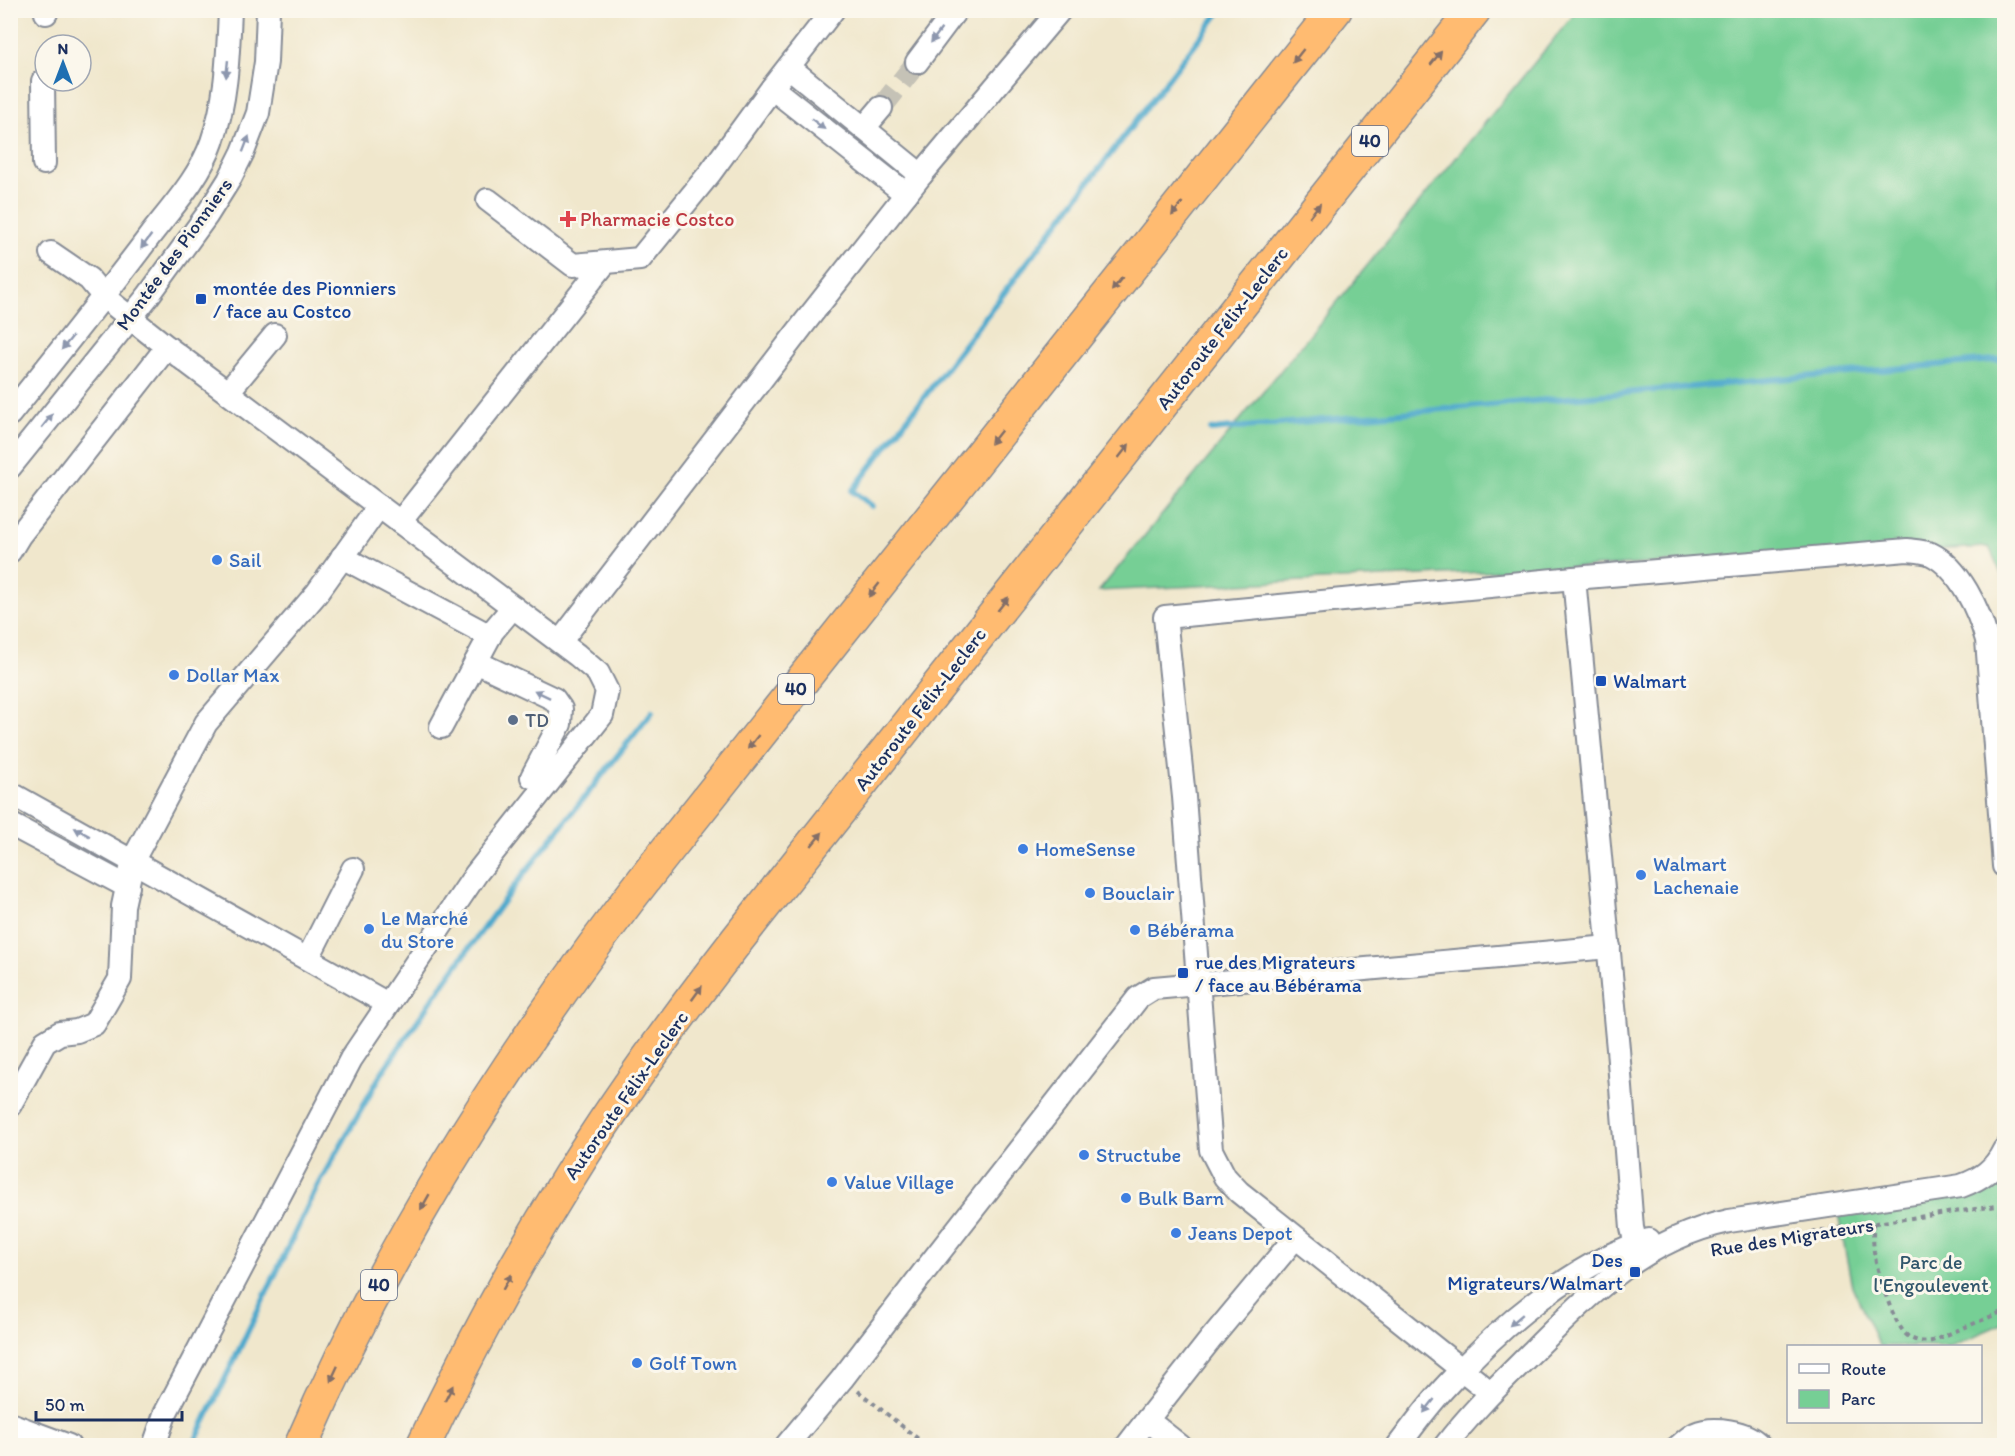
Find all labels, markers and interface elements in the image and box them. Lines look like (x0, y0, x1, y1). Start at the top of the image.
one-way arrow (931, 29, 943, 44)
north arrow (33, 33, 93, 93)
text: N (58, 39, 68, 58)
one-way arrow (1293, 49, 1305, 64)
one-way arrow (1430, 50, 1443, 66)
one-way arrow (222, 59, 232, 78)
one-way arrow (810, 118, 826, 131)
road number: 40 (1352, 126, 1388, 156)
one-way arrow (241, 135, 251, 153)
street label: Montée des Pionniers (111, 173, 237, 335)
one-way arrow (1171, 201, 1184, 216)
one-way arrow (1308, 203, 1320, 218)
place label: Pharmacie Costco (580, 207, 734, 231)
marker: Pharmacie Costco (561, 212, 575, 226)
one-way arrow (140, 234, 152, 249)
street label: Autoroute Félix-Leclerc (1151, 242, 1293, 414)
place label: montée des Pionniers / face au Costco (213, 276, 396, 323)
one-way arrow (1112, 277, 1124, 292)
marker: montée des Pionniers / face au Costco (194, 292, 208, 306)
one-way arrow (61, 335, 74, 351)
one-way arrow (40, 414, 52, 429)
one-way arrow (989, 429, 1002, 445)
one-way arrow (1118, 443, 1131, 459)
place label: Sail (229, 548, 262, 572)
marker: Sail (210, 553, 224, 567)
one-way arrow (868, 582, 881, 598)
one-way arrow (997, 596, 1010, 612)
street label: Autoroute Félix-Leclerc (849, 623, 991, 795)
place label: Dollar Max (186, 663, 279, 687)
marker: Dollar Max (167, 668, 181, 682)
place label: Walmart (1613, 669, 1687, 693)
road number: 40 (778, 674, 814, 704)
marker: Walmart (1594, 674, 1608, 688)
one-way arrow (533, 689, 550, 698)
place label: TD (525, 708, 549, 732)
marker: TD (506, 713, 520, 727)
one-way arrow (748, 735, 760, 750)
one-way arrow (73, 827, 90, 837)
one-way arrow (810, 831, 823, 847)
place label: HomeSense (1035, 837, 1135, 861)
marker: HomeSense (1016, 842, 1030, 856)
place label: Walmart Lachenaie (1653, 852, 1739, 899)
marker: Walmart Lachenaie (1634, 868, 1648, 882)
place label: Bouclair (1102, 881, 1175, 905)
marker: Bouclair (1083, 886, 1097, 900)
place label: Le Marché du Store (381, 906, 468, 953)
place label: Bébérama (1147, 918, 1234, 942)
marker: Le Marché du Store (362, 922, 376, 936)
marker: Bébérama (1128, 923, 1142, 937)
place label: rue des Migrateurs / face au Bébérama (1195, 950, 1362, 997)
marker: rue des Migrateurs / face au Bébérama (1176, 966, 1190, 980)
one-way arrow (691, 985, 703, 1001)
street label: Autoroute Félix-Leclerc (559, 1006, 693, 1184)
place label: Structube (1096, 1143, 1181, 1167)
marker: Structube (1077, 1148, 1091, 1162)
place label: Value Village (844, 1170, 954, 1194)
marker: Value Village (825, 1175, 839, 1189)
place label: Bulk Barn (1138, 1186, 1224, 1210)
marker: Bulk Barn (1119, 1191, 1133, 1205)
one-way arrow (420, 1194, 430, 1211)
street label: Rue des Migrateurs (1709, 1212, 1876, 1262)
place label: Jeans Depot (1188, 1221, 1292, 1245)
marker: Jeans Depot (1169, 1226, 1183, 1240)
place label: Des Migrateurs/Walmart (1447, 1248, 1623, 1295)
park label: Parc de l'Engoulevent (1873, 1250, 1989, 1297)
marker: Des Migrateurs/Walmart (1628, 1265, 1642, 1279)
road number: 40 (361, 1270, 397, 1300)
one-way arrow (502, 1273, 512, 1290)
one-way arrow (1508, 1313, 1524, 1326)
legend (1787, 1345, 1982, 1423)
place label: Golf Town (649, 1351, 737, 1375)
marker: Golf Town (630, 1356, 644, 1370)
text: Route (1841, 1358, 1886, 1380)
one-way arrow (329, 1366, 338, 1383)
scale bar (36, 1384, 182, 1422)
one-way arrow (444, 1384, 453, 1401)
text: Parc (1841, 1388, 1875, 1410)
text: 50 m (45, 1394, 85, 1416)
one-way arrow (1423, 1398, 1436, 1414)

